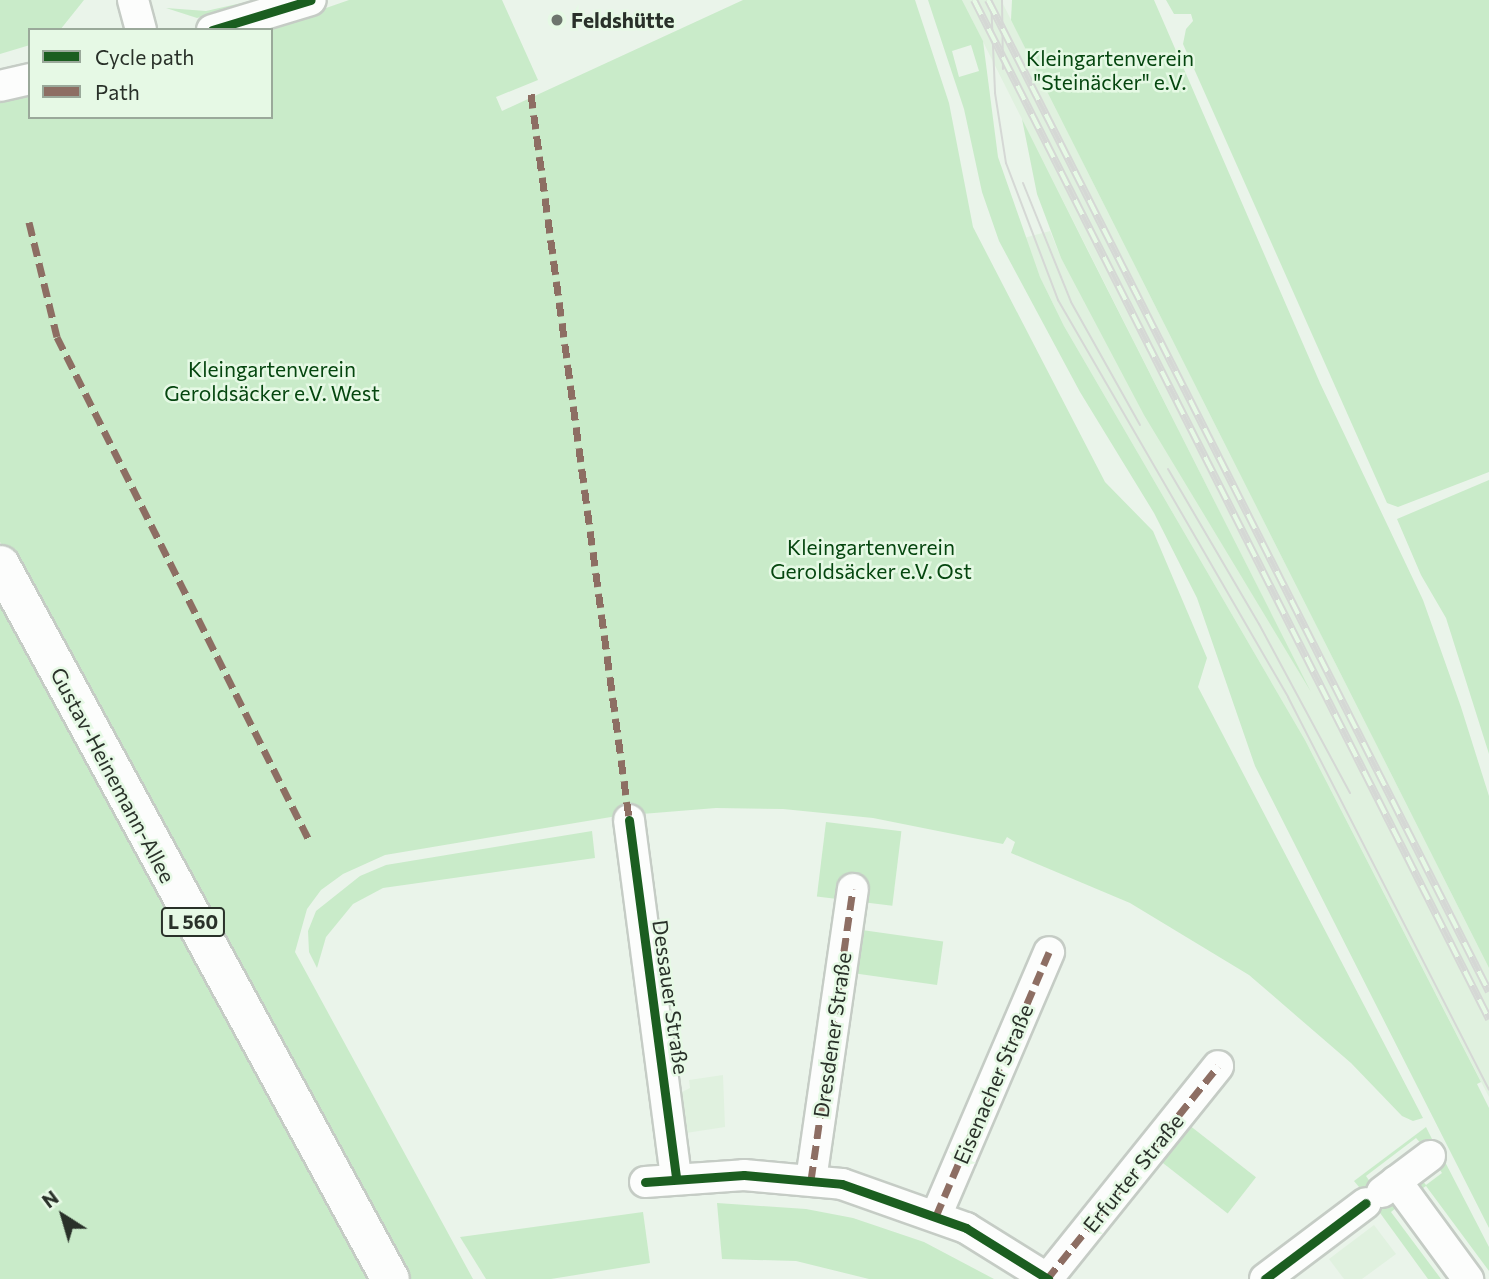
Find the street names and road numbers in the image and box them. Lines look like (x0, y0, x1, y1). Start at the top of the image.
street label: Gustav-Heinemann-Allee (46, 663, 180, 887)
road number: L 560 (160, 906, 226, 938)
street label: Dessauer Straße (648, 918, 694, 1076)
street label: Dresdener Straße (808, 951, 856, 1119)
street label: Eisenacher Straße (948, 1000, 1038, 1168)
street label: Erfurter Straße (1078, 1109, 1188, 1237)

